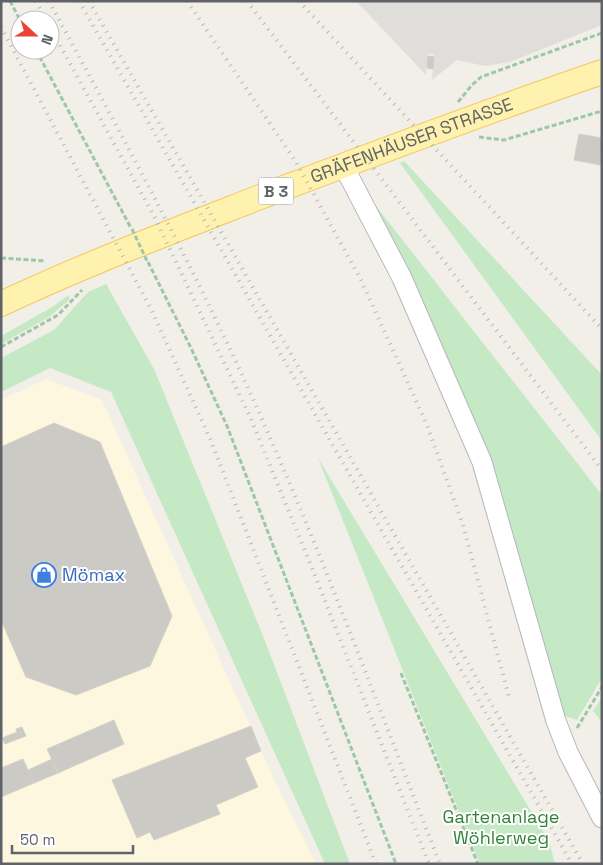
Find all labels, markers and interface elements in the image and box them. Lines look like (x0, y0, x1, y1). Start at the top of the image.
north arrow (10, 10, 60, 60)
text: N (37, 32, 57, 47)
street label: GRÄFENHÄUSER STRASSE (307, 92, 516, 188)
road number: B 3 (258, 178, 294, 205)
shop icon: Mömax (31, 562, 57, 588)
place label: Mömax (62, 563, 125, 586)
park label: Gartenanlage Wöhlerweg (443, 805, 559, 849)
scale bar (12, 822, 134, 854)
text: 50 m (20, 830, 55, 849)

